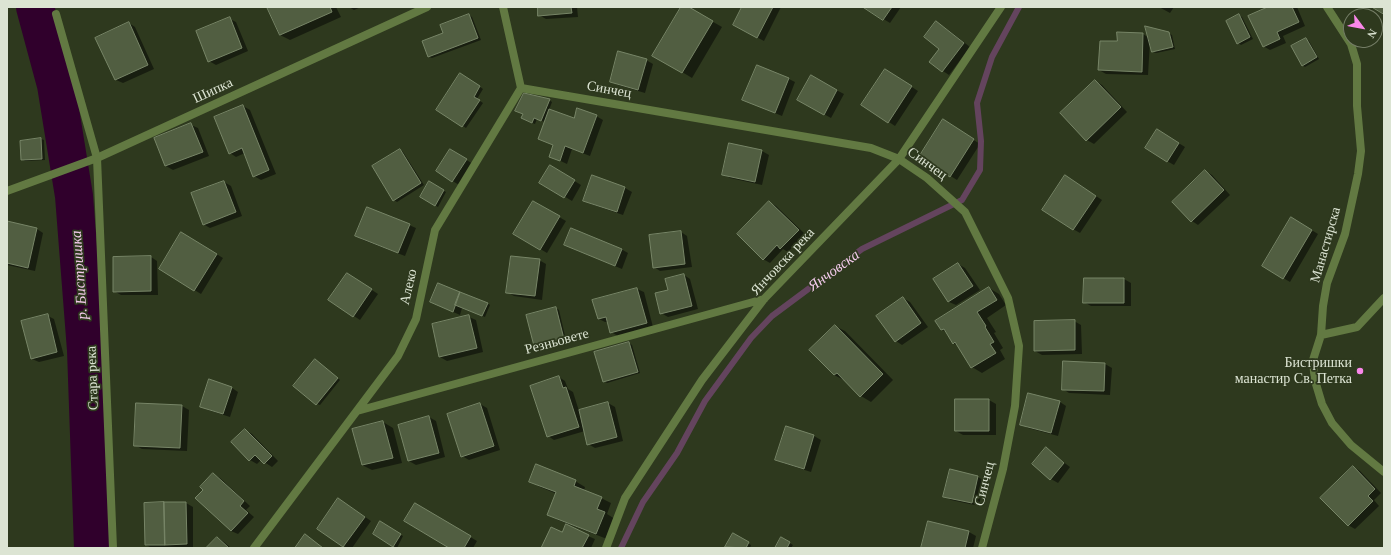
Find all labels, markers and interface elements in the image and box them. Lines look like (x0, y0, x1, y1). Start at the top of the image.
north arrow (1343, 8, 1383, 48)
text: N (1365, 27, 1380, 40)
street label: Шипка (190, 75, 236, 107)
street label: Синчец (585, 78, 633, 102)
street label: Синчец (904, 144, 950, 184)
street label: Манастирска (1307, 205, 1345, 285)
street label: Янчовска река (748, 225, 818, 299)
water label: р. Бистришка (68, 230, 92, 320)
water label: Янчовска (805, 246, 863, 296)
street label: Алеко (397, 267, 421, 307)
street label: Резньовете (523, 325, 591, 359)
street label: Стара река (83, 346, 103, 410)
place label: Бистришки манастир Св. Петка (1235, 355, 1352, 388)
marker: Бистришки манастир Св. Петка (1355, 366, 1365, 376)
street label: Синчец (971, 460, 999, 508)

